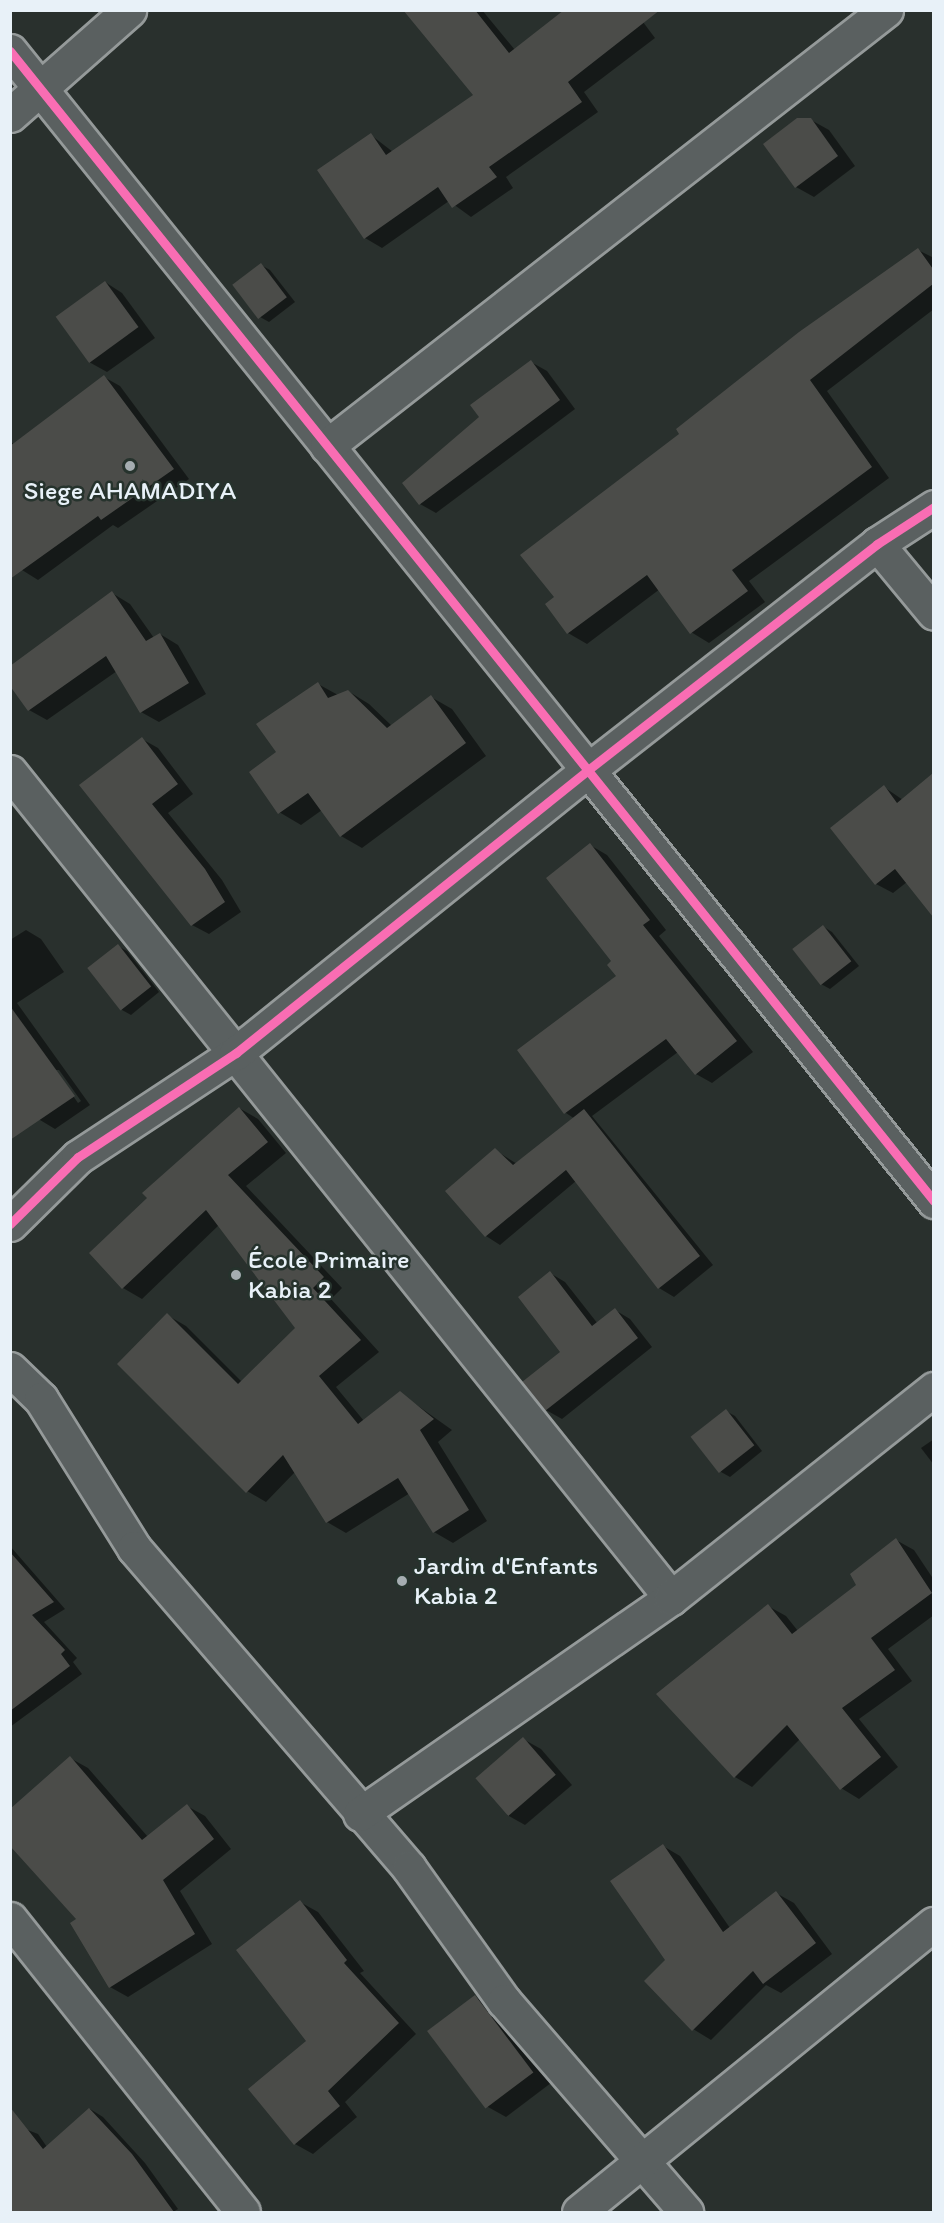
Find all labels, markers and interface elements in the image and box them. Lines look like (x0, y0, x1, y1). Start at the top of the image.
marker: Siege AHAMADIYA (123, 459, 137, 473)
place label: Siege AHAMADIYA (24, 475, 236, 507)
place label: École Primaire Kabia 2 (248, 1244, 408, 1306)
marker: École Primaire Kabia 2 (229, 1268, 243, 1282)
place label: Jardin d'Enfants Kabia 2 (414, 1550, 598, 1612)
marker: Jardin d'Enfants Kabia 2 (395, 1574, 409, 1588)

